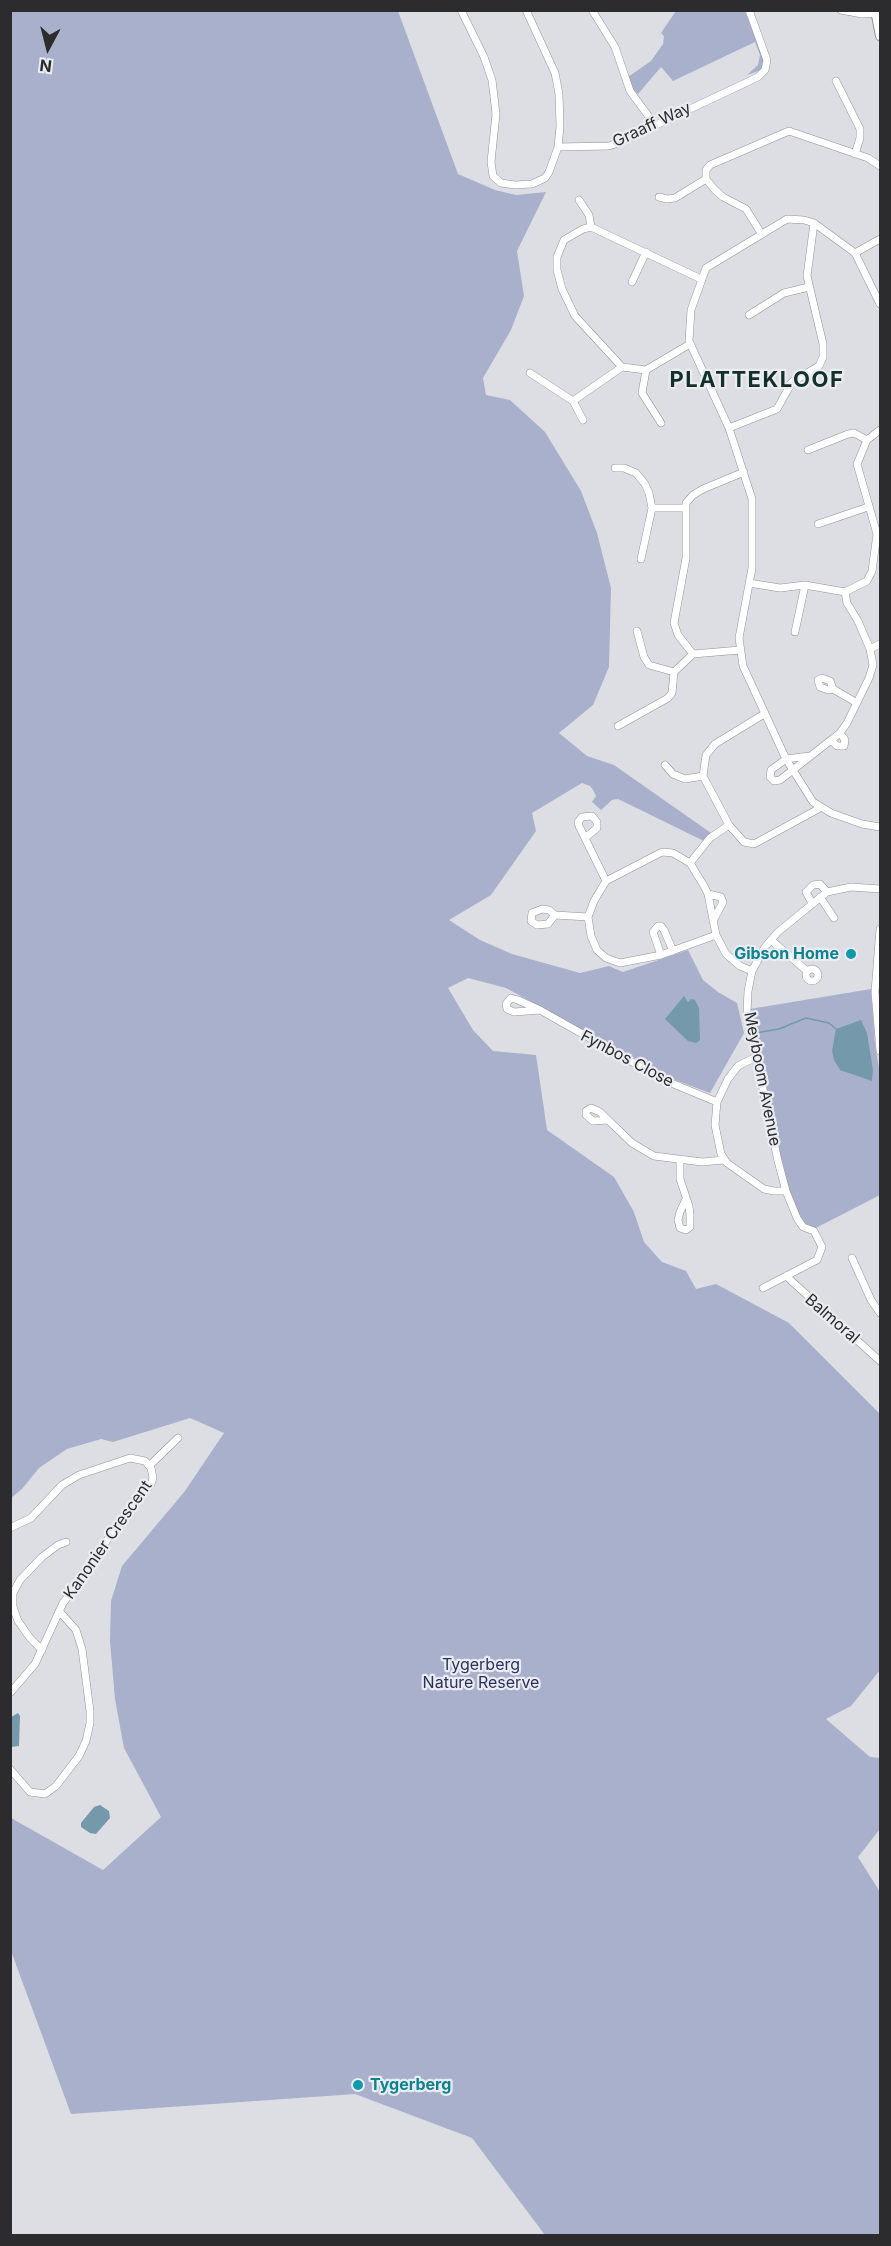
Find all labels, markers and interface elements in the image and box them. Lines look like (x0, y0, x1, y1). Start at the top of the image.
north arrow (18, 18, 78, 78)
text: N (39, 55, 53, 77)
street label: Graaff Way (610, 98, 694, 152)
district label: PLATTEKLOOF (670, 367, 844, 393)
place label: Gibson Home (734, 944, 839, 964)
marker: Gibson Home (844, 947, 858, 961)
street label: Meyboom Avenue (740, 1010, 784, 1148)
street label: Fynbos Close (577, 1026, 677, 1092)
street label: Balmoral (801, 1290, 863, 1348)
street label: Kanonier Crescent (60, 1477, 156, 1603)
park label: Tygerberg Nature Reserve (423, 1655, 539, 1693)
place label: Tygerberg (370, 2075, 451, 2095)
marker: Tygerberg (351, 2078, 365, 2092)

